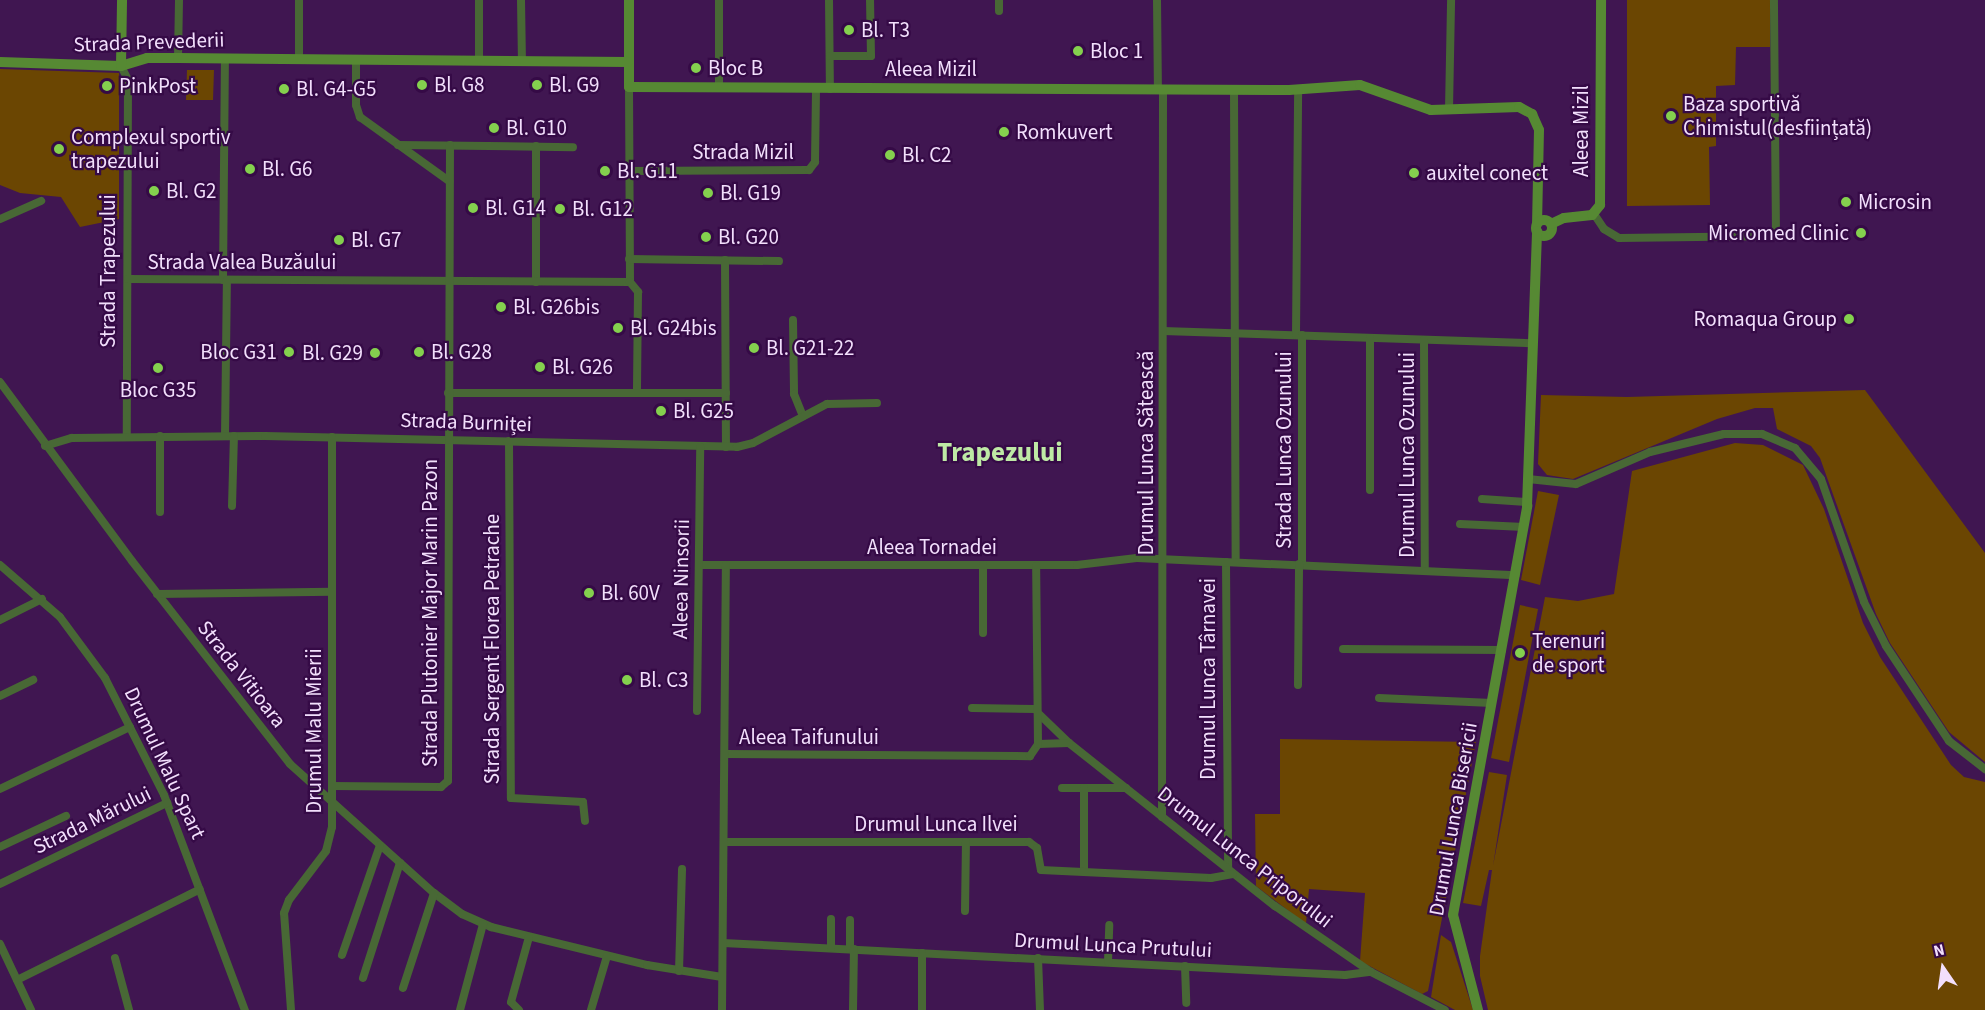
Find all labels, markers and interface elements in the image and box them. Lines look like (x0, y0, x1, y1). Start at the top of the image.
place label: Bl. T3 (861, 17, 910, 43)
marker: Bl. T3 (842, 23, 856, 37)
street label: Strada Prevederii (73, 27, 225, 57)
place label: Bloc 1 (1090, 38, 1143, 64)
marker: Bloc 1 (1071, 44, 1085, 58)
place label: Bloc B (708, 55, 763, 81)
street label: Aleea Mizil (885, 56, 977, 82)
marker: Bloc B (689, 61, 703, 75)
place label: Bl. G8 (434, 72, 485, 98)
place label: Bl. G9 (549, 72, 600, 98)
place label: PinkPost (119, 73, 196, 99)
place label: Bl. G4-G5 (296, 76, 376, 102)
marker: Bl. G8 (415, 78, 429, 92)
marker: Bl. G9 (530, 78, 544, 92)
marker: PinkPost (100, 79, 114, 93)
marker: Bl. G4-G5 (277, 82, 291, 96)
street label: Aleea Mizil (1568, 85, 1594, 177)
place label: Baza sportivă Chimistul(desființată) (1683, 91, 1872, 141)
marker: Baza sportivă Chimistul(desființată) (1664, 109, 1678, 123)
place label: Bl. G10 (506, 115, 567, 141)
place label: Romkuvert (1016, 119, 1113, 145)
marker: Bl. G10 (487, 121, 501, 135)
place label: Complexul sportiv trapezului (71, 124, 231, 174)
marker: Romkuvert (997, 125, 1011, 139)
street label: Strada Mizil (692, 139, 794, 165)
marker: Complexul sportiv trapezului (52, 142, 66, 156)
place label: Bl. C2 (902, 142, 952, 168)
marker: Bl. C2 (883, 148, 897, 162)
place label: Bl. G6 (262, 156, 313, 182)
place label: Bl. G11 (617, 158, 678, 184)
place label: auxitel conect (1426, 160, 1548, 186)
marker: Bl. G6 (243, 162, 257, 176)
marker: Bl. G11 (598, 164, 612, 178)
marker: auxitel conect (1407, 166, 1421, 180)
place label: Bl. G2 (166, 178, 217, 204)
place label: Bl. G19 (720, 180, 781, 206)
marker: Bl. G2 (147, 184, 161, 198)
marker: Bl. G19 (701, 186, 715, 200)
place label: Microsin (1858, 189, 1932, 215)
street label: Strada Trapezului (95, 194, 121, 348)
place label: Bl. G14 (485, 195, 546, 221)
marker: Microsin (1839, 195, 1853, 209)
place label: Bl. G12 (572, 196, 633, 222)
marker: Bl. G14 (466, 201, 480, 215)
marker: Bl. G12 (553, 202, 567, 216)
place label: Micromed Clinic (1708, 220, 1849, 246)
place label: Bl. G20 (718, 224, 779, 250)
marker: Micromed Clinic (1854, 226, 1868, 240)
place label: Bl. G7 (351, 227, 402, 253)
marker: Bl. G20 (699, 230, 713, 244)
marker: Bl. G7 (332, 233, 346, 247)
street label: Strada Valea Buzăului (148, 249, 336, 275)
place label: Bl. G26bis (513, 294, 600, 320)
marker: Bl. G26bis (494, 300, 508, 314)
place label: Romaqua Group (1694, 306, 1837, 332)
marker: Romaqua Group (1842, 312, 1856, 326)
place label: Bl. G24bis (630, 315, 717, 341)
marker: Bl. G24bis (611, 321, 625, 335)
place label: Bl. G21-22 (766, 335, 854, 361)
place label: Bloc G31 (200, 339, 277, 365)
place label: Bl. G28 (431, 339, 492, 365)
place label: Bl. G29 (302, 340, 363, 366)
marker: Bl. G21-22 (747, 341, 761, 355)
marker: Bloc G31 (282, 345, 296, 359)
marker: Bl. G28 (412, 345, 426, 359)
marker: Bl. G29 (368, 346, 382, 360)
street label: Drumul Lunca Sătească (1133, 351, 1159, 555)
street label: Strada Lunca Ozunului (1271, 351, 1297, 549)
street label: Drumul Lunca Ozunului (1394, 352, 1420, 558)
place label: Bl. G26 (552, 354, 613, 380)
marker: Bl. G26 (533, 360, 547, 374)
marker: Bloc G35 (151, 361, 165, 375)
place label: Bloc G35 (120, 377, 196, 403)
place label: Bl. G25 (673, 398, 734, 424)
marker: Bl. G25 (654, 404, 668, 418)
street label: Strada Burniței (400, 407, 532, 437)
district label: Trapezului (937, 437, 1063, 469)
street label: Strada Plutonier Major Marin Pazon (417, 459, 443, 767)
street label: Strada Sergent Florea Petrache (479, 514, 505, 784)
street label: Aleea Ninsorii (667, 519, 695, 639)
street label: Aleea Tornadei (867, 534, 997, 560)
street label: Drumul Lunca Târnavei (1195, 578, 1221, 780)
place label: Bl. 60V (601, 580, 660, 606)
marker: Bl. 60V (582, 586, 596, 600)
street label: Strada Vitioara (192, 615, 292, 733)
place label: Terenuri de sport (1532, 628, 1605, 678)
marker: Terenuri de sport (1513, 646, 1527, 660)
street label: Drumul Malu Mierii (301, 648, 327, 814)
place label: Bl. C3 (639, 667, 689, 693)
marker: Bl. C3 (620, 673, 634, 687)
street label: Drumul Malu Spart (119, 683, 211, 843)
street label: Drumul Lunca Bisericii (1424, 720, 1482, 918)
street label: Aleea Taifunului (739, 724, 879, 750)
street label: Strada Mărului (29, 781, 155, 859)
street label: Drumul Lunca Priporului (1152, 781, 1338, 933)
street label: Drumul Lunca Ilvei (854, 811, 1018, 837)
street label: Drumul Lunca Prutului (1013, 927, 1213, 963)
north arrow (1913, 938, 1973, 998)
text: N (1931, 939, 1947, 962)

